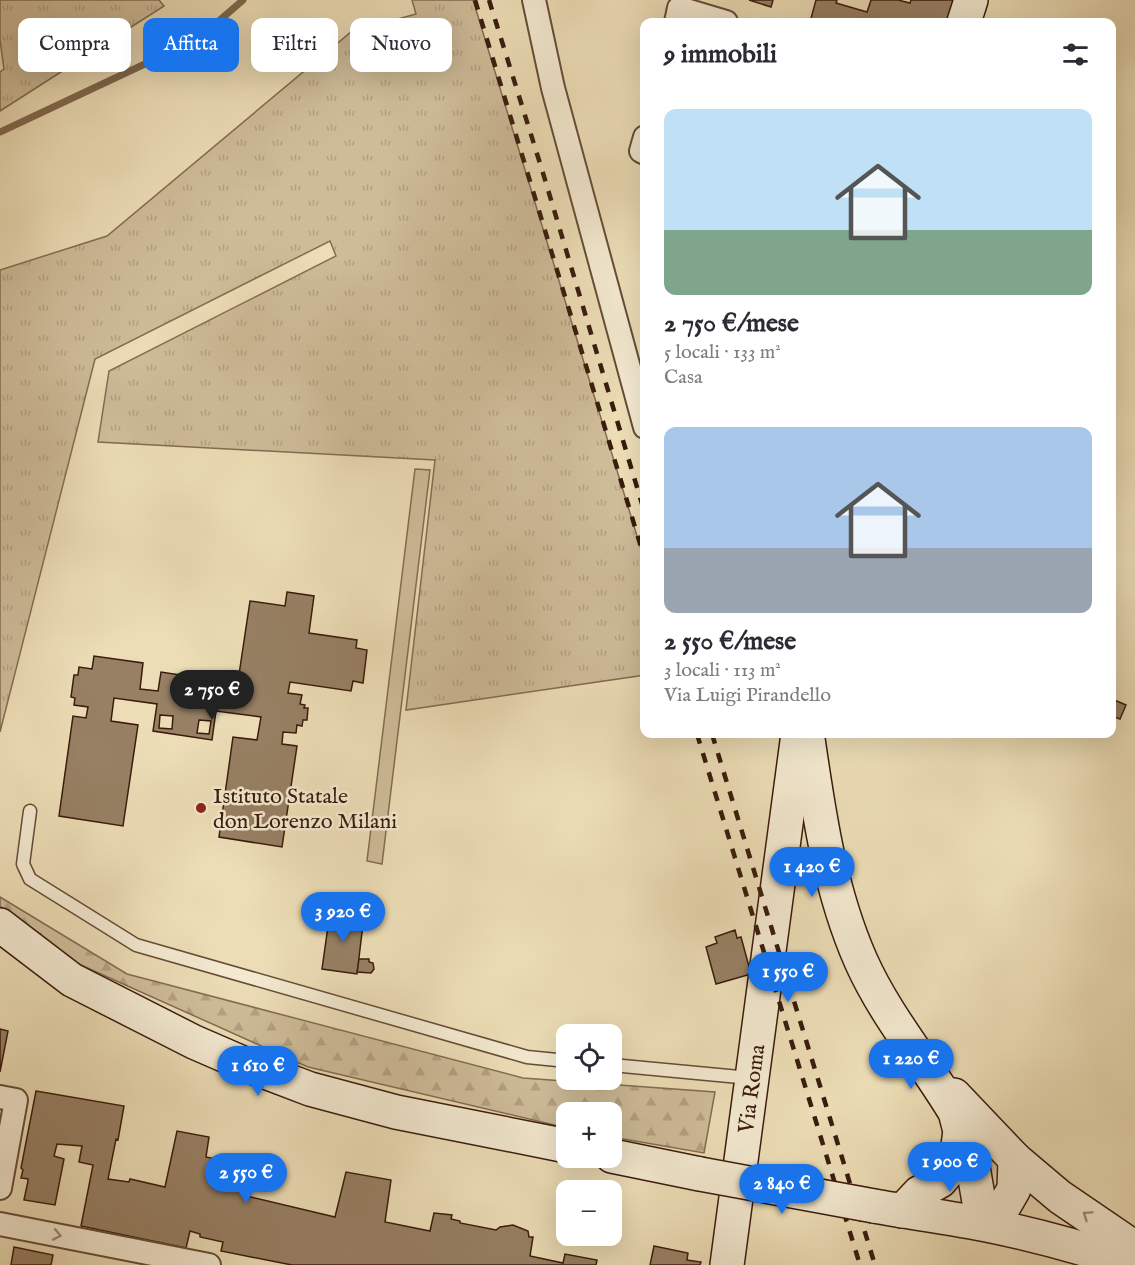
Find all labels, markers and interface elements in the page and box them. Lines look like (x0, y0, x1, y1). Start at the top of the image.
chip: Compra (18, 18, 131, 72)
chip: Affitta (143, 18, 239, 72)
chip: Filtri (251, 18, 338, 72)
chip: Nuovo (350, 18, 452, 72)
text: 9 immobili (664, 38, 777, 71)
icon: filters (1059, 38, 1092, 71)
icon: home (824, 148, 932, 256)
text: 2 750 €/mese (664, 307, 799, 340)
text: 5 locali · 133 m² (664, 340, 781, 365)
text: Casa (664, 365, 703, 390)
icon: home (824, 466, 932, 574)
text: 2 550 €/mese (664, 625, 796, 658)
text: 3 locali · 113 m² (664, 658, 781, 683)
pin: 2 750 € (157, 670, 267, 721)
text: 2 750 € (184, 677, 240, 702)
text: Via Luigi Pirandello (664, 683, 831, 708)
place label: Istituto Statale don Lorenzo Milani (213, 783, 397, 836)
marker: Istituto Statale don Lorenzo Milani (194, 801, 208, 815)
pin: 1 420 € (757, 847, 867, 898)
text: 1 420 € (784, 854, 840, 879)
pin: 3 920 € (288, 892, 398, 943)
text: 3 920 € (315, 899, 371, 924)
pin: 1 550 € (733, 952, 843, 1003)
text: 1 550 € (762, 959, 814, 984)
map controls (556, 1024, 622, 1246)
button: locate (556, 1024, 622, 1090)
pin: 1 220 € (856, 1039, 966, 1090)
street label: Via Roma (733, 1042, 772, 1136)
pin: 1 610 € (203, 1046, 313, 1097)
text: 1 220 € (883, 1046, 939, 1071)
text: 1 610 € (231, 1053, 285, 1078)
button: + (556, 1102, 622, 1168)
pin: 1 900 € (895, 1142, 1005, 1193)
text: 1 900 € (922, 1149, 978, 1174)
pin: 2 550 € (191, 1153, 301, 1204)
text: 2 550 € (219, 1160, 273, 1185)
pin: 2 840 € (727, 1164, 837, 1215)
text: 2 840 € (753, 1171, 811, 1196)
button: − (556, 1180, 622, 1246)
one-way arrow (1083, 1211, 1094, 1222)
one-way arrow (52, 1228, 62, 1241)

